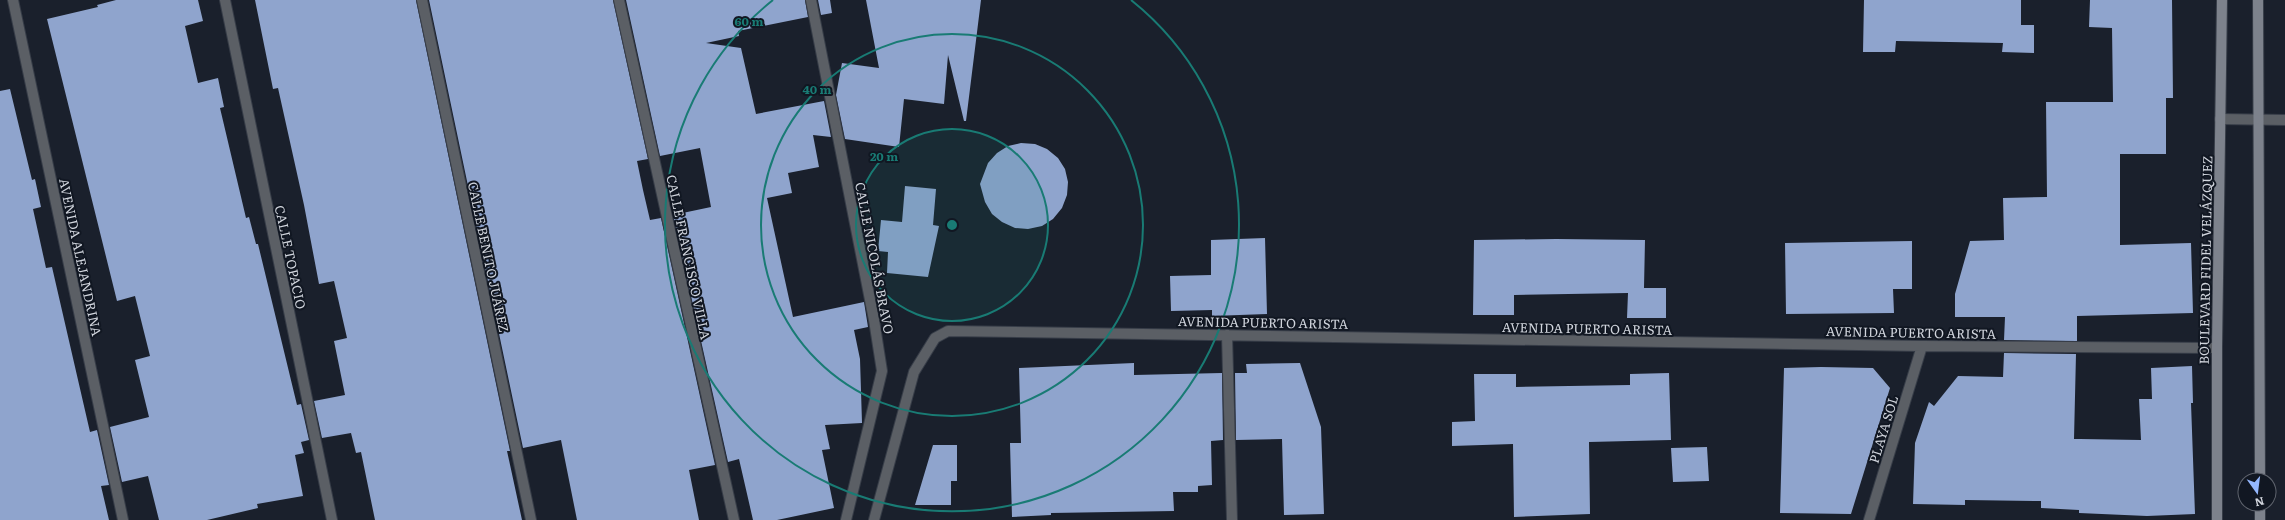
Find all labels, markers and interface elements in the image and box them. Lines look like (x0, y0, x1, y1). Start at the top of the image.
text: 60 m (735, 12, 763, 30)
text: 40 m (803, 80, 832, 98)
text: 20 m (870, 147, 898, 165)
street label: BOULEVARD FIDEL VELÁZQUEZ (2194, 155, 2216, 365)
street label: CALLE FRANCISCO VILLA (662, 173, 716, 342)
street label: AVENIDA ALEJANDRINA (55, 176, 107, 338)
street label: CALLE BENITO JUÁREZ (464, 180, 514, 334)
street label: CALLE NICOLÁS BRAVO (851, 180, 899, 336)
street label: CALLE TOPACIO (271, 203, 311, 311)
centre of rings (945, 218, 959, 232)
street label: AVENIDA PUERTO ARISTA (1178, 311, 1349, 333)
street label: AVENIDA PUERTO ARISTA (1502, 317, 1673, 339)
street label: AVENIDA PUERTO ARISTA (1826, 321, 1997, 343)
street label: PLAYA SOL (1864, 393, 1902, 465)
north arrow (2237, 472, 2277, 512)
text: N (2253, 494, 2266, 512)

